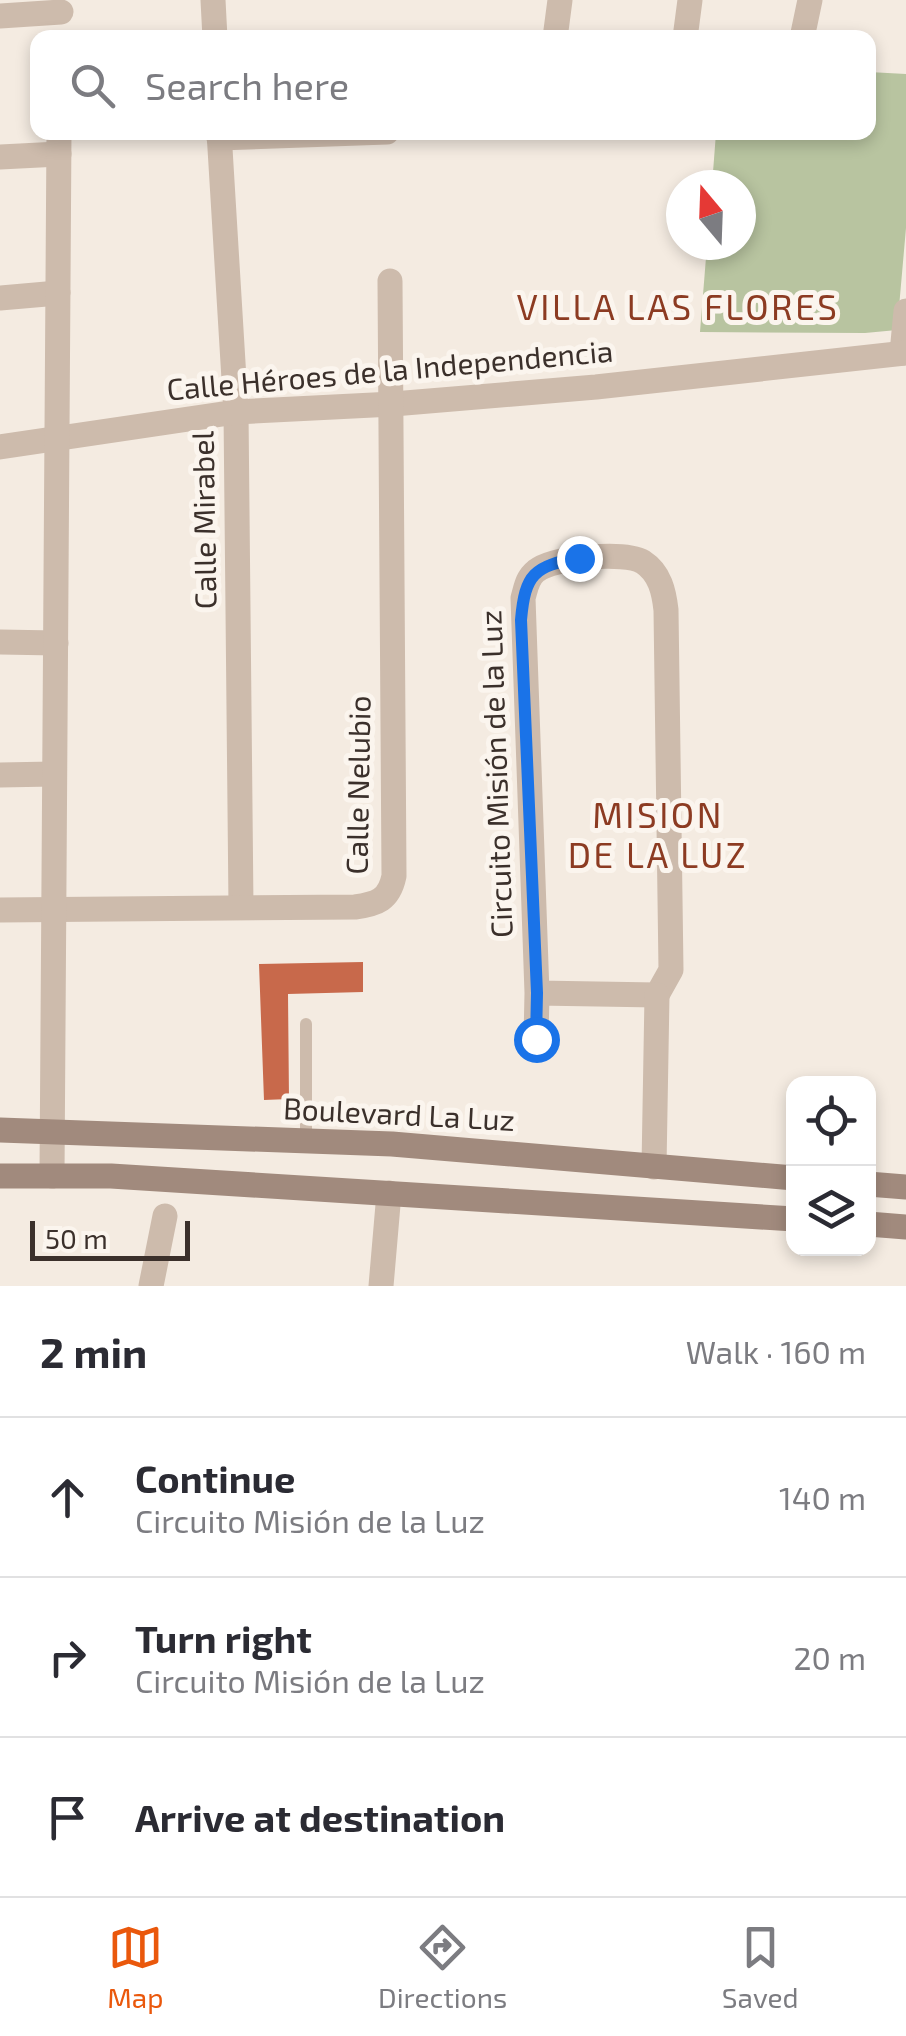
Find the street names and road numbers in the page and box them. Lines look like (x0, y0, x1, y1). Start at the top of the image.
street label: Calle Héroes de la Independencia (165, 332, 615, 406)
street label: Calle Mirabel (183, 430, 223, 610)
street label: Circuito Misión de la Luz (471, 610, 519, 939)
street label: Calle Nelubio (337, 695, 377, 875)
street label: Boulevard La Luz (282, 1089, 516, 1137)

